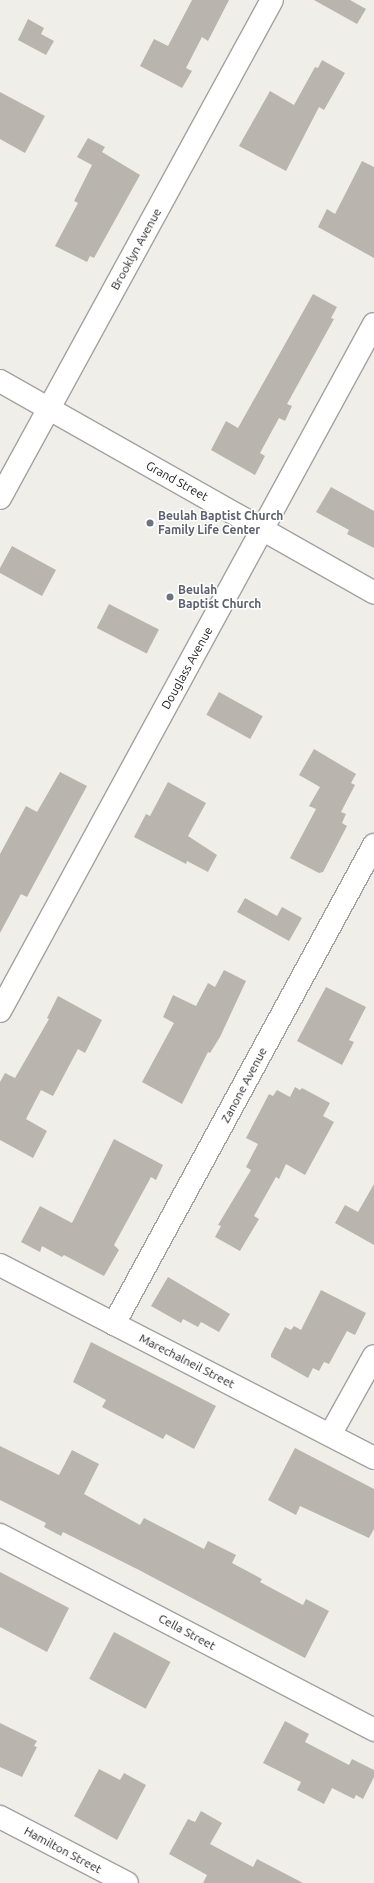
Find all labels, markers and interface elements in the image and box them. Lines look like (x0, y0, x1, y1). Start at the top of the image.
street label: Brooklyn Avenue (108, 206, 164, 292)
street label: Grand Street (143, 458, 211, 504)
place label: Beulah Baptist Church Family Life Center (158, 509, 283, 537)
marker: Beulah Baptist Church Family Life Center (145, 518, 155, 528)
place label: Beulah Baptist Church (178, 583, 261, 611)
marker: Beulah Baptist Church (165, 592, 175, 602)
street label: Douglass Avenue (158, 624, 216, 712)
street label: Zanone Avenue (218, 1045, 270, 1125)
street label: Marechalneil Street (137, 1331, 237, 1391)
street label: Cella Street (156, 1611, 218, 1653)
street label: Hamilton Street (22, 1824, 104, 1876)

